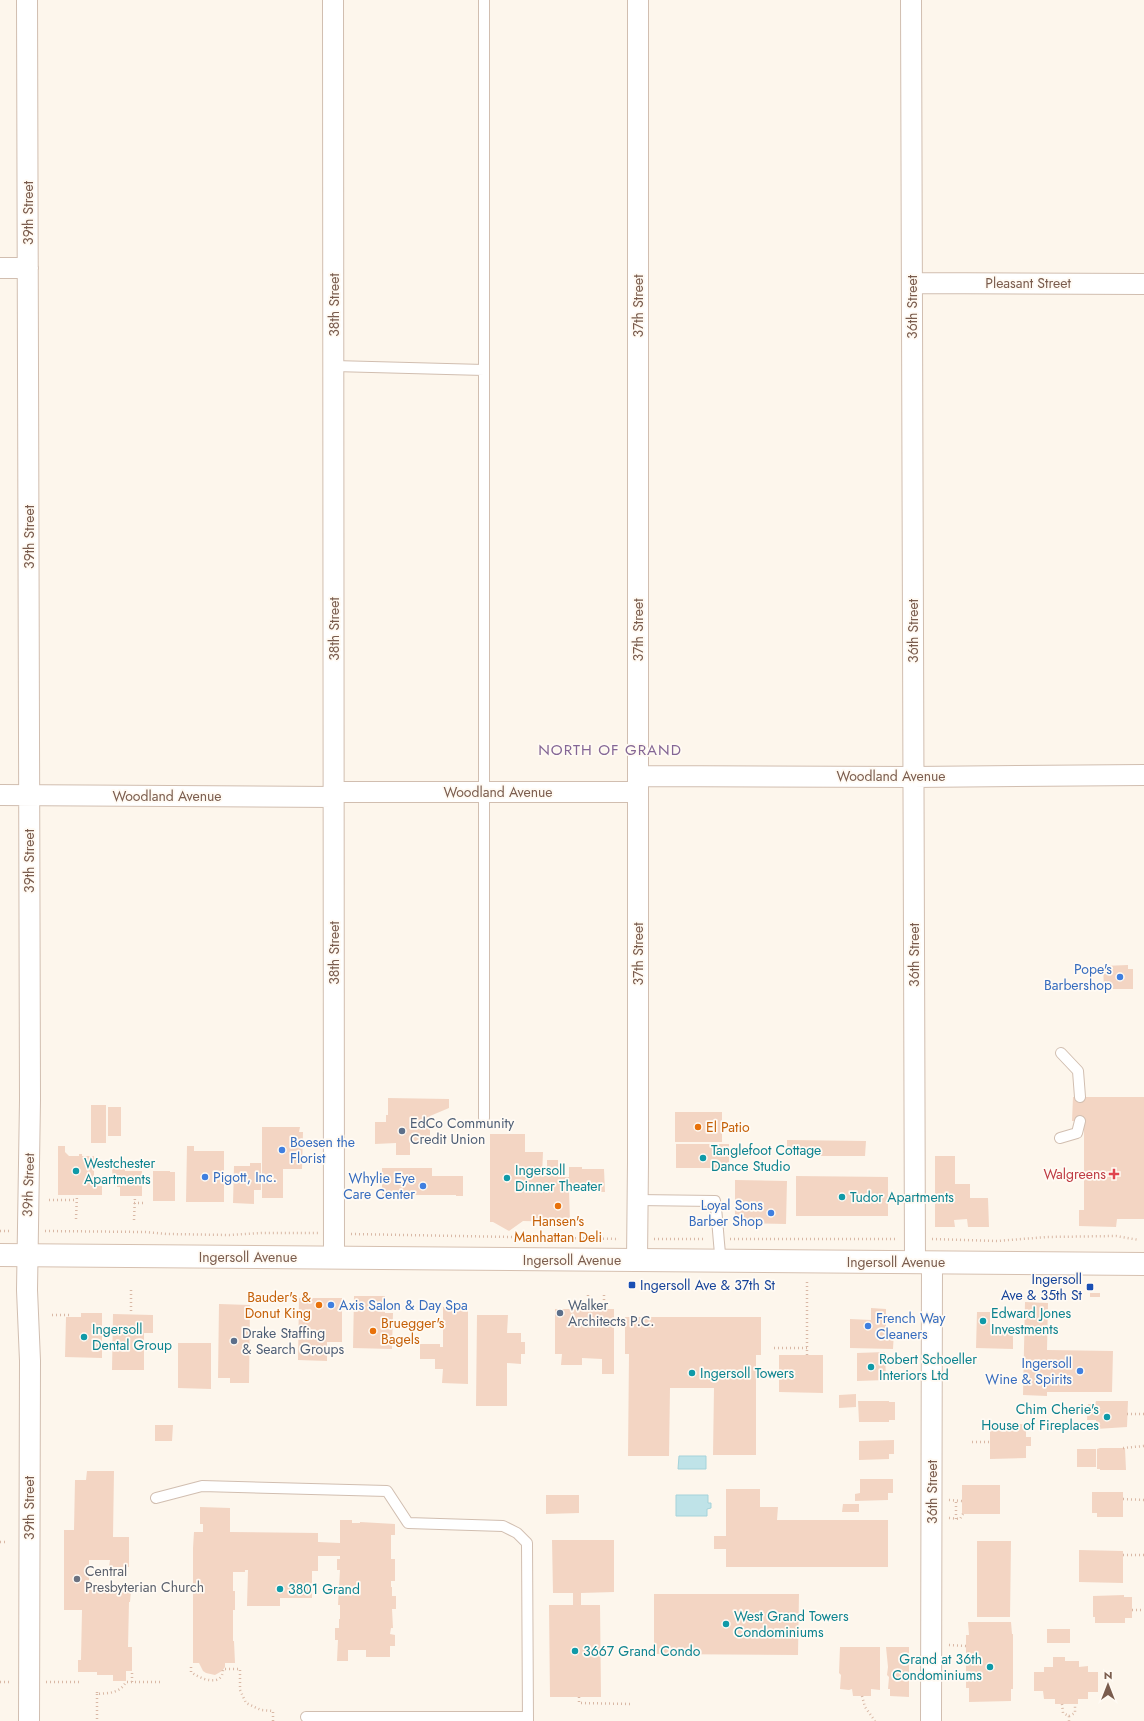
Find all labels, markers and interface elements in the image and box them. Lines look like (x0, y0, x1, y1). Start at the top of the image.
street label: 39th Street (18, 180, 38, 245)
street label: 38th Street (324, 273, 344, 337)
street label: Pleasant Street (985, 273, 1071, 293)
street label: 37th Street (628, 274, 648, 338)
street label: 36th Street (902, 274, 922, 339)
street label: 39th Street (19, 504, 39, 569)
street label: 38th Street (324, 597, 344, 661)
street label: 37th Street (628, 598, 648, 662)
street label: 36th Street (903, 598, 923, 663)
district label: NORTH OF GRAND (538, 739, 682, 761)
street label: Woodland Avenue (836, 766, 946, 786)
street label: Woodland Avenue (443, 782, 553, 802)
street label: Woodland Avenue (112, 786, 222, 806)
street label: 39th Street (19, 828, 39, 893)
street label: 38th Street (324, 921, 344, 985)
street label: 37th Street (628, 922, 648, 986)
street label: 36th Street (904, 922, 924, 987)
place label: Pope's Barbershop (1044, 959, 1112, 995)
marker: Pope's Barbershop (1115, 972, 1125, 982)
place label: EdCo Community Credit Union (410, 1113, 515, 1149)
place label: El Patio (706, 1117, 750, 1137)
marker: El Patio (693, 1122, 703, 1132)
marker: EdCo Community Credit Union (397, 1126, 407, 1136)
place label: Boesen the Florist (290, 1132, 355, 1168)
place label: Tanglefoot Cottage Dance Studio (711, 1140, 821, 1176)
marker: Boesen the Florist (277, 1145, 287, 1155)
street label: 39th Street (17, 1152, 39, 1217)
place label: Westchester Apartments (84, 1153, 155, 1189)
marker: Tanglefoot Cottage Dance Studio (698, 1153, 708, 1163)
place label: Ingersoll Dinner Theater (515, 1160, 602, 1196)
place label: Walgreens (1044, 1164, 1106, 1184)
marker: Westchester Apartments (71, 1166, 81, 1176)
place label: Pigott, Inc. (213, 1167, 277, 1187)
place label: Whylie Eye Care Center (343, 1168, 415, 1204)
marker: Walgreens (1109, 1169, 1119, 1179)
marker: Pigott, Inc. (200, 1172, 210, 1182)
marker: Ingersoll Dinner Theater (502, 1173, 512, 1183)
marker: Whylie Eye Care Center (418, 1181, 428, 1191)
place label: Tudor Apartments (850, 1187, 954, 1207)
marker: Tudor Apartments (837, 1192, 847, 1202)
place label: Loyal Sons Barber Shop (689, 1195, 763, 1231)
marker: Hansen's Manhattan Deli (553, 1201, 563, 1211)
marker: Loyal Sons Barber Shop (766, 1208, 776, 1218)
place label: Hansen's Manhattan Deli (514, 1211, 602, 1247)
street label: Ingersoll Avenue (199, 1247, 297, 1267)
street label: Ingersoll Avenue (523, 1250, 621, 1270)
street label: Ingersoll Avenue (847, 1252, 945, 1272)
place label: Ingersoll Ave & 35th St (1001, 1269, 1083, 1305)
place label: Ingersoll Ave & 37th St (640, 1275, 776, 1295)
marker: Ingersoll Ave & 37th St (627, 1280, 637, 1290)
marker: Ingersoll Ave & 35th St (1085, 1282, 1095, 1292)
place label: Bauder's & Donut King (245, 1287, 312, 1323)
place label: Axis Salon & Day Spa (339, 1295, 468, 1315)
place label: Walker Architects P.C. (568, 1295, 654, 1331)
marker: Bauder's & Donut King (314, 1300, 324, 1310)
marker: Axis Salon & Day Spa (326, 1300, 336, 1310)
place label: Edward Jones Investments (991, 1303, 1071, 1339)
marker: Walker Architects P.C. (555, 1308, 565, 1318)
place label: French Way Cleaners (876, 1308, 946, 1344)
place label: Bruegger's Bagels (381, 1313, 445, 1349)
marker: Edward Jones Investments (978, 1316, 988, 1326)
place label: Ingersoll Dental Group (92, 1319, 172, 1355)
marker: French Way Cleaners (863, 1321, 873, 1331)
place label: Drake Staffing & Search Groups (242, 1323, 345, 1359)
marker: Bruegger's Bagels (368, 1326, 378, 1336)
marker: Ingersoll Dental Group (79, 1332, 89, 1342)
marker: Drake Staffing & Search Groups (229, 1336, 239, 1346)
place label: Robert Schoeller Interiors Ltd (879, 1349, 977, 1385)
place label: Ingersoll Wine & Spirits (985, 1353, 1072, 1389)
marker: Robert Schoeller Interiors Ltd (866, 1362, 876, 1372)
place label: Ingersoll Towers (700, 1363, 795, 1383)
marker: Ingersoll Wine & Spirits (1075, 1366, 1085, 1376)
marker: Ingersoll Towers (687, 1368, 697, 1378)
place label: Chim Cherie's House of Fireplaces (981, 1399, 1099, 1435)
marker: Chim Cherie's House of Fireplaces (1102, 1412, 1112, 1422)
street label: 36th Street (922, 1459, 942, 1524)
street label: 39th Street (19, 1475, 39, 1540)
place label: Central Presbyterian Church (85, 1561, 204, 1597)
marker: Central Presbyterian Church (72, 1574, 82, 1584)
place label: 3801 Grand (288, 1579, 360, 1599)
marker: 3801 Grand (275, 1584, 285, 1594)
place label: West Grand Towers Condominiums (734, 1606, 849, 1642)
marker: West Grand Towers Condominiums (721, 1619, 731, 1629)
place label: 3667 Grand Condo (583, 1641, 701, 1661)
marker: 3667 Grand Condo (570, 1646, 580, 1656)
place label: Grand at 36th Condominiums (892, 1649, 982, 1685)
marker: Grand at 36th Condominiums (985, 1662, 995, 1672)
north arrow (1088, 1665, 1128, 1705)
text: N (1104, 1667, 1112, 1683)

